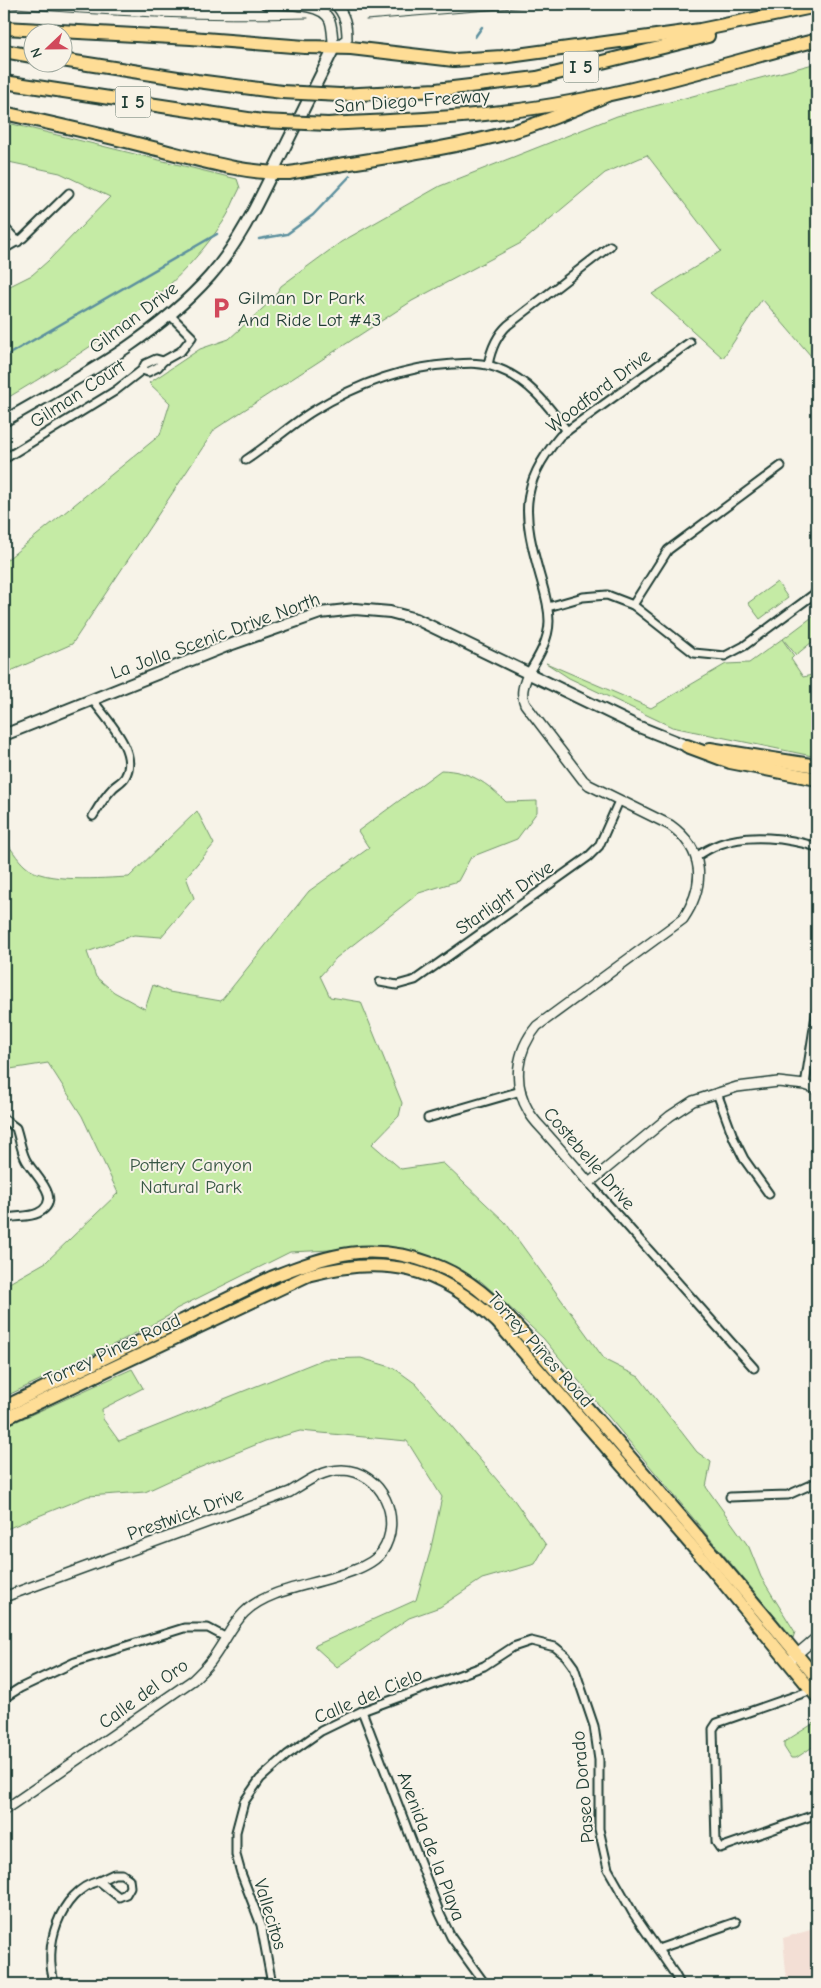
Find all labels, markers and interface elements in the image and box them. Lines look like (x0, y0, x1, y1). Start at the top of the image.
north arrow (22, 22, 72, 72)
text: N (27, 45, 46, 60)
road number: I 5 (564, 52, 598, 82)
street label: San Diego Freeway (334, 85, 491, 117)
road number: I 5 (116, 86, 150, 118)
street label: Gilman Drive (85, 277, 182, 358)
place label: Gilman Dr Park And Ride Lot #43 (238, 287, 381, 331)
parking icon: Gilman Dr Park And Ride Lot #43 (208, 295, 234, 321)
street label: Woodford Drive (542, 344, 655, 437)
street label: Gilman Court (26, 355, 130, 433)
street label: La Jolla Scenic Drive North (108, 588, 323, 684)
street label: Starlight Drive (452, 856, 558, 940)
street label: Costebelle Drive (539, 1103, 640, 1214)
park label: Pottery Canyon Natural Park (130, 1154, 252, 1198)
street label: Torrey Pines Road (483, 1287, 598, 1412)
street label: Torrey Pines Road (41, 1309, 184, 1391)
street label: Prestwick Drive (124, 1483, 246, 1545)
street label: Calle del Oro (95, 1654, 193, 1734)
street label: Calle del Cielo (311, 1663, 426, 1729)
street label: Paseo Dorado (567, 1730, 599, 1844)
street label: Avenida de la Playa (392, 1769, 470, 1924)
street label: Vallecitos (249, 1876, 291, 1952)

